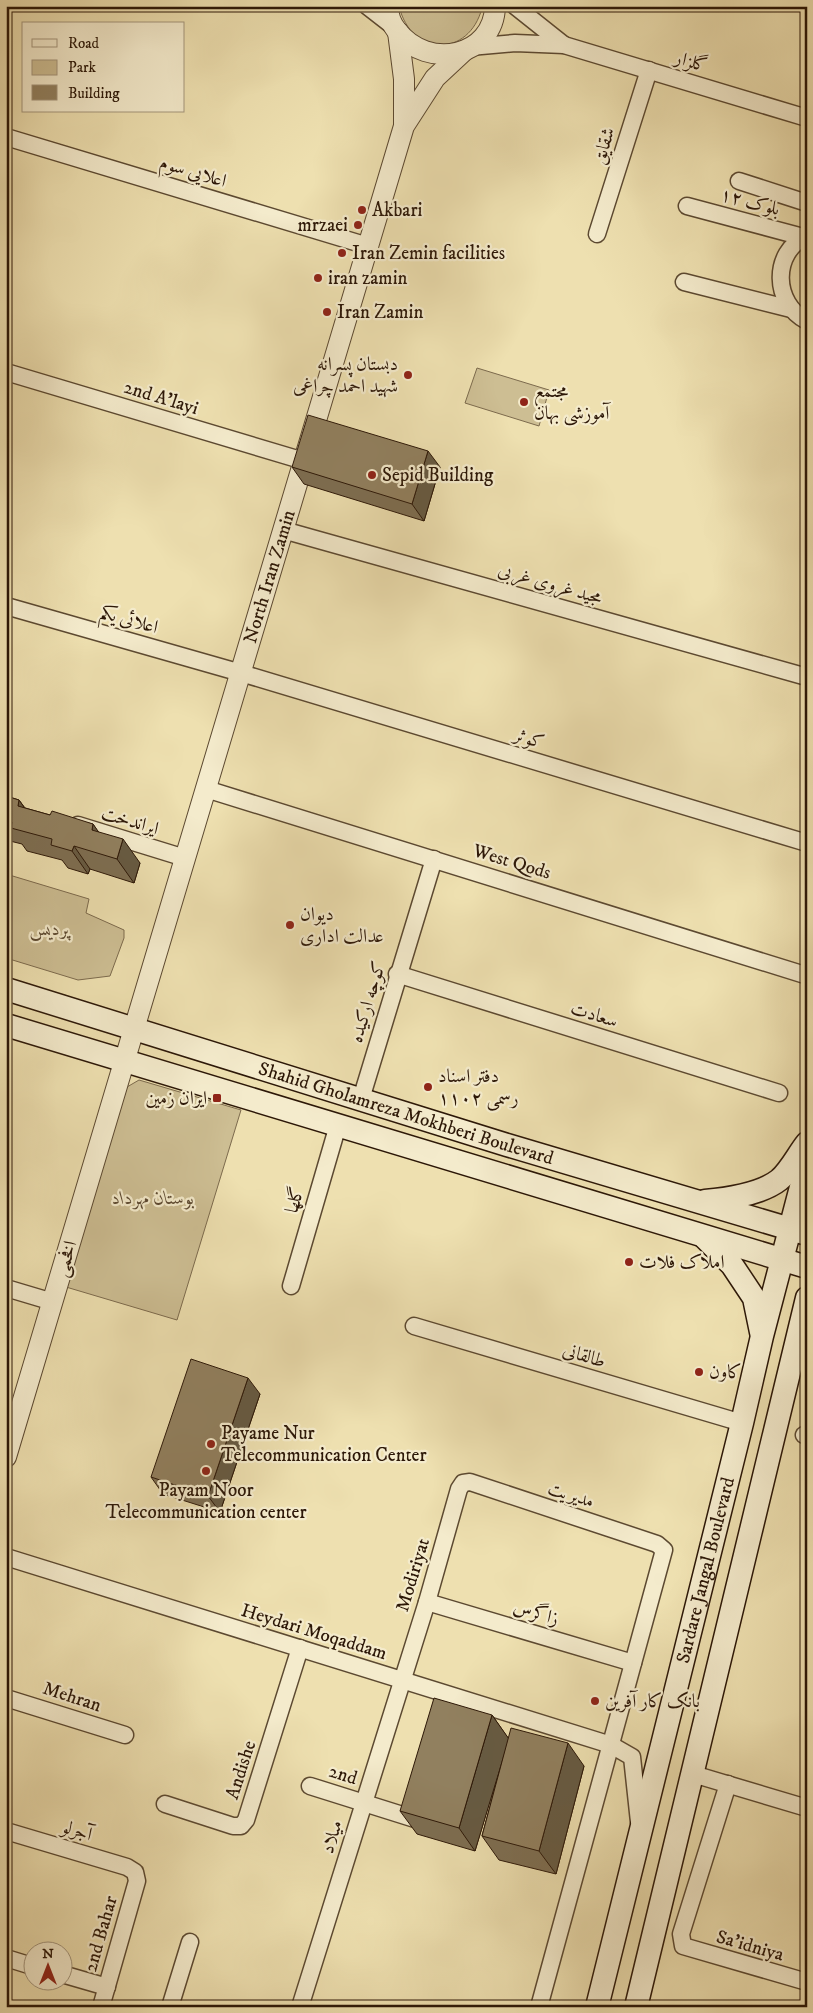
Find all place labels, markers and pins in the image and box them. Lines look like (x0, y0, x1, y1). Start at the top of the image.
place label: Akbari (372, 199, 422, 222)
marker: Akbari (356, 204, 368, 216)
place label: mrzaei (298, 214, 348, 237)
marker: mrzaei (352, 219, 364, 231)
place label: Iran Zemin facilities (352, 242, 505, 265)
marker: Iran Zemin facilities (336, 247, 348, 259)
place label: iran zamin (328, 267, 408, 290)
marker: iran zamin (312, 272, 324, 284)
place label: Iran Zamin (337, 301, 423, 324)
marker: Iran Zamin (321, 306, 333, 318)
place label: دبستان پسرانه شهید احمد چراغی (293, 353, 398, 398)
marker: دبستان پسرانه شهید احمد چراغی (402, 369, 414, 381)
place label: مجتمع آموزشی بهان (534, 380, 611, 426)
marker: مجتمع آموزشی بهان (518, 396, 530, 408)
place label: Sepid Building (382, 464, 494, 487)
marker: Sepid Building (366, 469, 378, 481)
place label: دیوان عدالت اداری (300, 903, 384, 948)
marker: دیوان عدالت اداری (284, 919, 296, 931)
place label: دفتر اسناد رسمی ۱۱۰۲ (438, 1065, 519, 1111)
marker: دفتر اسناد رسمی ۱۱۰۲ (422, 1081, 434, 1093)
place label: ایران زمین (145, 1087, 207, 1110)
marker: ایران زمین (211, 1092, 223, 1104)
place label: املاک فلات (639, 1251, 725, 1274)
marker: املاک فلات (623, 1256, 635, 1268)
place label: کاون (709, 1361, 742, 1384)
marker: کاون (693, 1366, 705, 1378)
place label: Payame Nur Telecommunication Center (221, 1422, 427, 1467)
marker: Payame Nur Telecommunication Center (205, 1438, 217, 1450)
marker: Payam Noor Telecommunication center (200, 1465, 212, 1477)
place label: Payam Noor Telecommunication center (105, 1479, 307, 1524)
place label: بانک کار آفرین (605, 1690, 700, 1713)
marker: بانک کار آفرین (589, 1695, 601, 1707)

